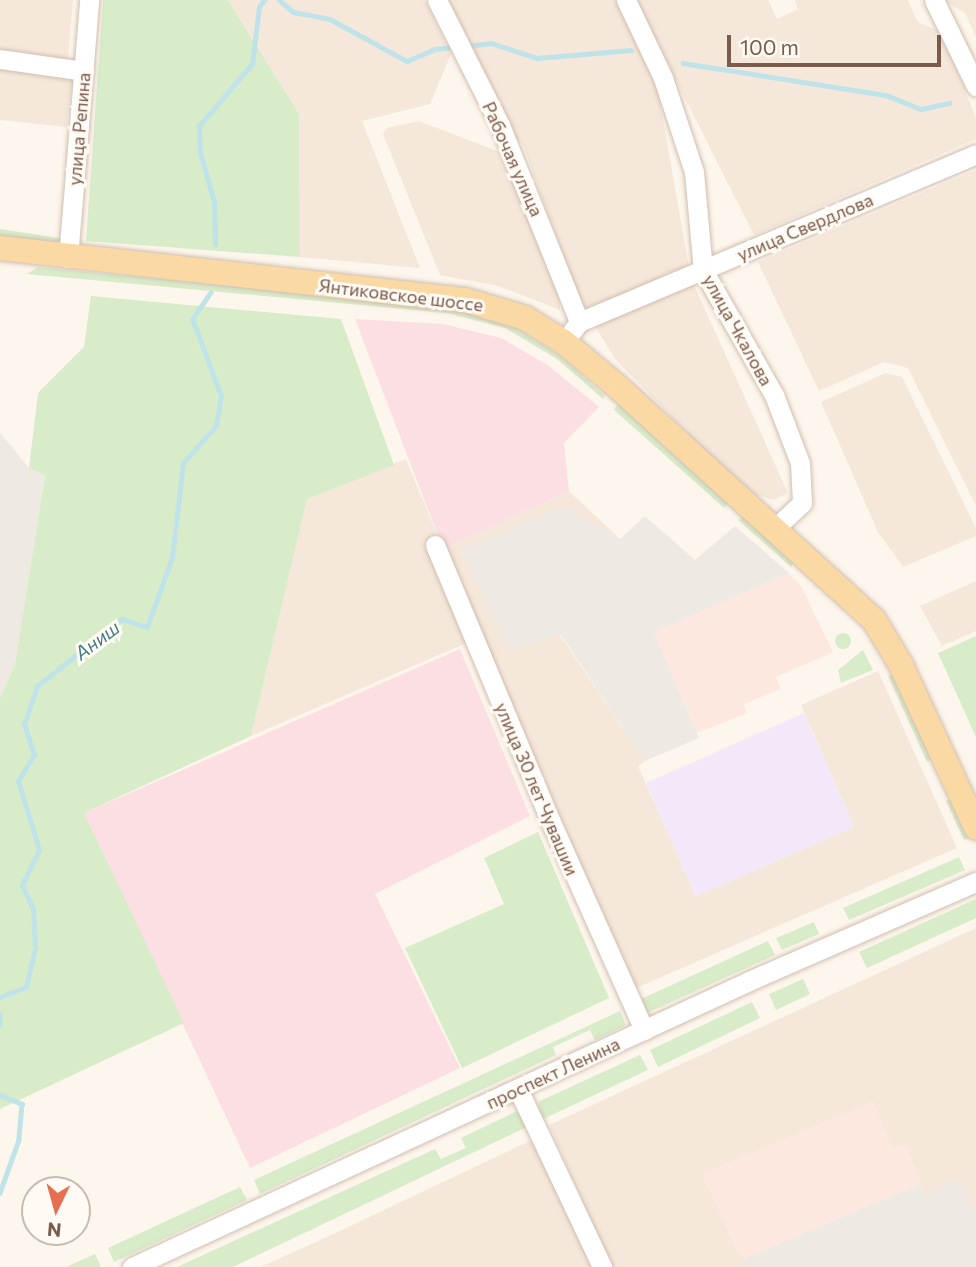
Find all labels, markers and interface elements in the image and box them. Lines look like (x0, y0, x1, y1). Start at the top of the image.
scale bar (731, 21, 944, 65)
text: 100 m (740, 34, 799, 59)
street label: улица Репина (63, 72, 95, 186)
street label: Рабочая улица (478, 98, 548, 220)
street label: улица Свердлова (734, 189, 876, 265)
street label: улица Чкалова (699, 271, 777, 389)
street label: Янтиковское шоссе (318, 274, 484, 316)
water label: Аниш (70, 616, 124, 664)
street label: улица 30 лет Чувашии (491, 699, 583, 879)
street label: проспект Ленина (483, 1033, 623, 1113)
north arrow (21, 1176, 91, 1246)
text: N (46, 1218, 62, 1243)

